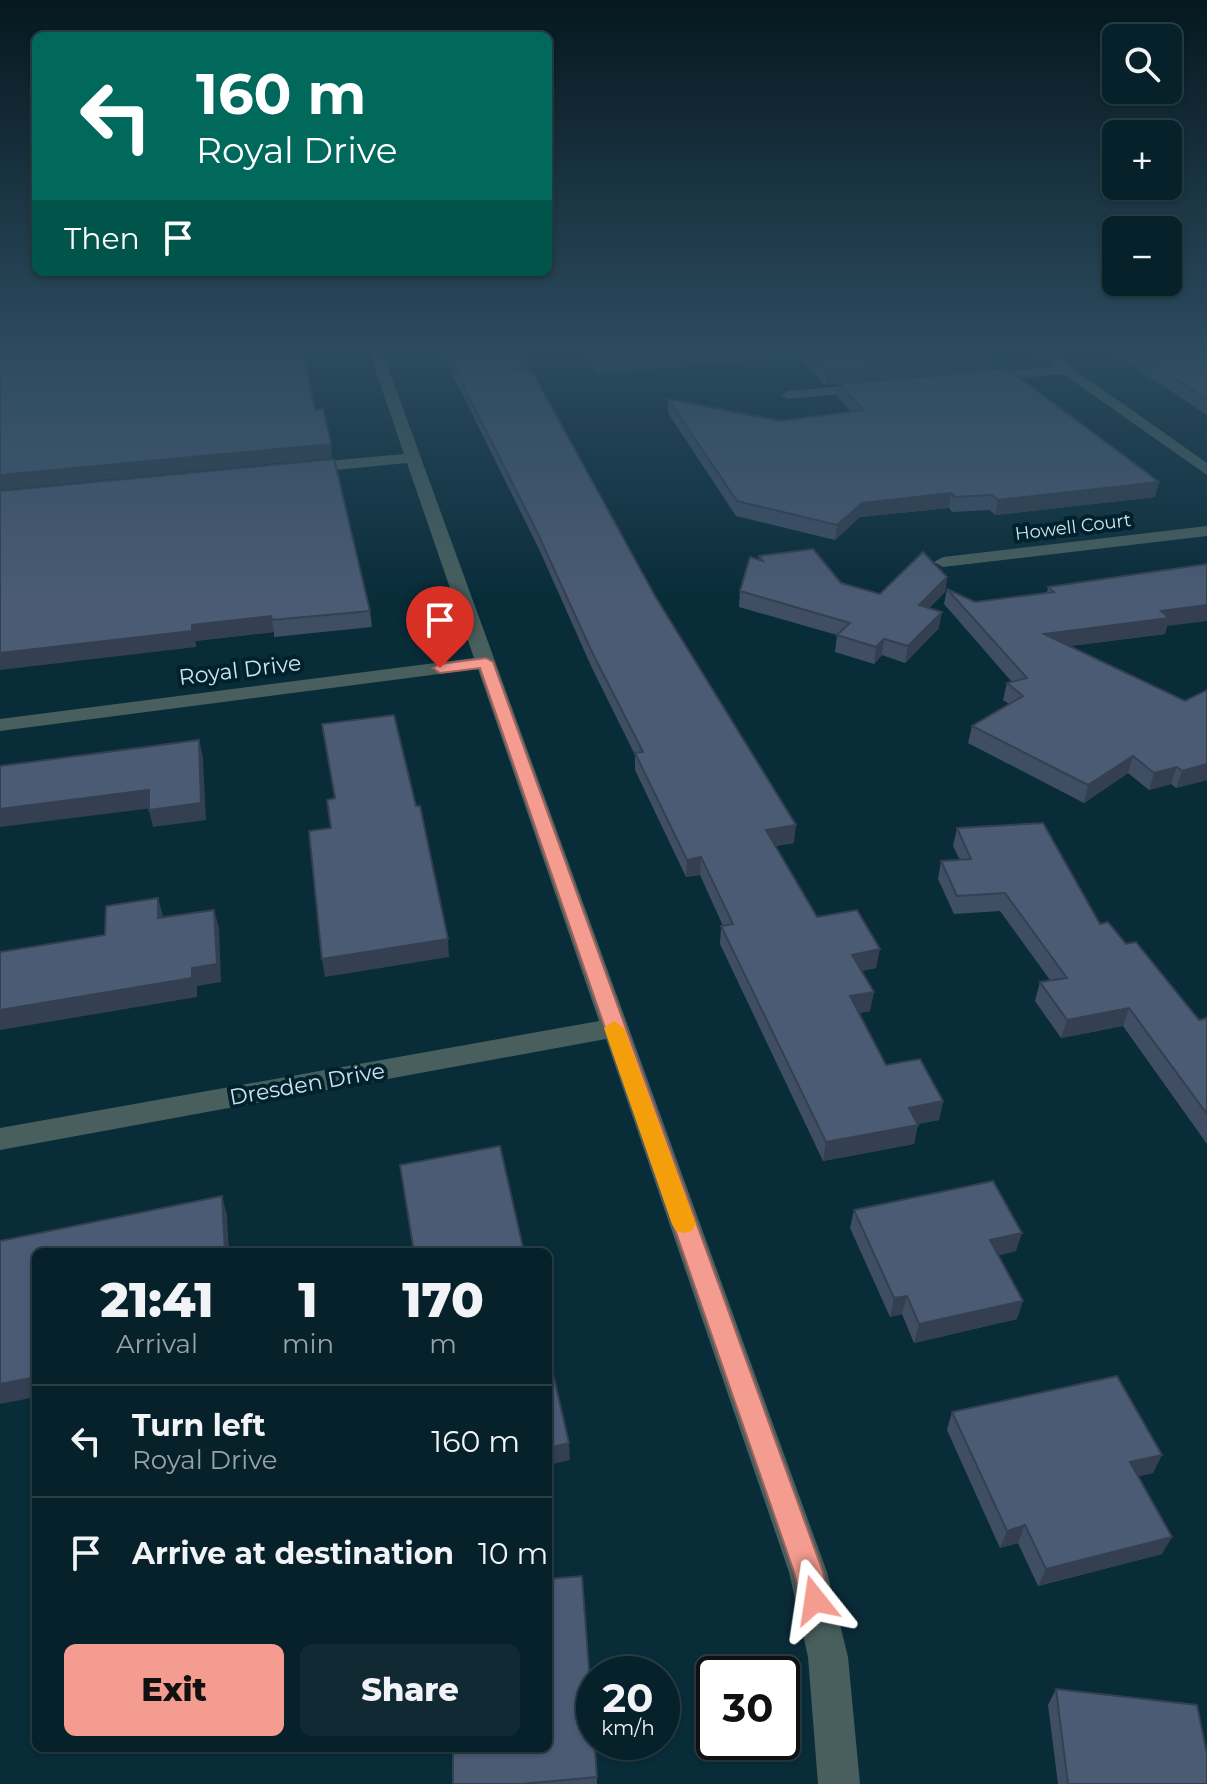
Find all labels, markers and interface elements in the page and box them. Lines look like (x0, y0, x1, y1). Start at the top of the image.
map controls (1102, 24, 1182, 296)
button: search (1102, 24, 1182, 104)
text: 160 m (196, 60, 366, 128)
icon: left (64, 64, 168, 168)
button: + (1102, 120, 1182, 200)
text: Royal Drive (196, 128, 398, 172)
icon: arrive (156, 216, 200, 260)
button: − (1102, 216, 1182, 296)
text: Then (64, 220, 140, 257)
street label: Howell Court (1014, 509, 1132, 545)
pin (406, 586, 474, 668)
icon: arrive (418, 598, 462, 642)
street label: Royal Drive (177, 649, 303, 691)
street label: Dresden Drive (227, 1057, 387, 1111)
text: 21:41 (100, 1271, 214, 1329)
text: 1 (298, 1271, 318, 1329)
text: 170 (402, 1271, 484, 1329)
text: Arrival (116, 1328, 198, 1360)
text: min (282, 1328, 334, 1360)
text: m (429, 1328, 457, 1360)
text: Turn left (132, 1407, 265, 1444)
icon: left (64, 1419, 108, 1463)
text: 160 m (431, 1423, 520, 1460)
text: Royal Drive (132, 1444, 278, 1476)
icon: arrive (64, 1531, 108, 1575)
text: Arrive at destination (132, 1535, 454, 1572)
text: 10 m (478, 1535, 548, 1572)
position arrow (773, 1558, 857, 1642)
button: Exit (64, 1644, 284, 1736)
button: Share (300, 1644, 520, 1736)
speed limit sign: 30 (696, 1656, 800, 1760)
text: 20 (603, 1673, 653, 1722)
text: km/h (601, 1716, 655, 1740)

